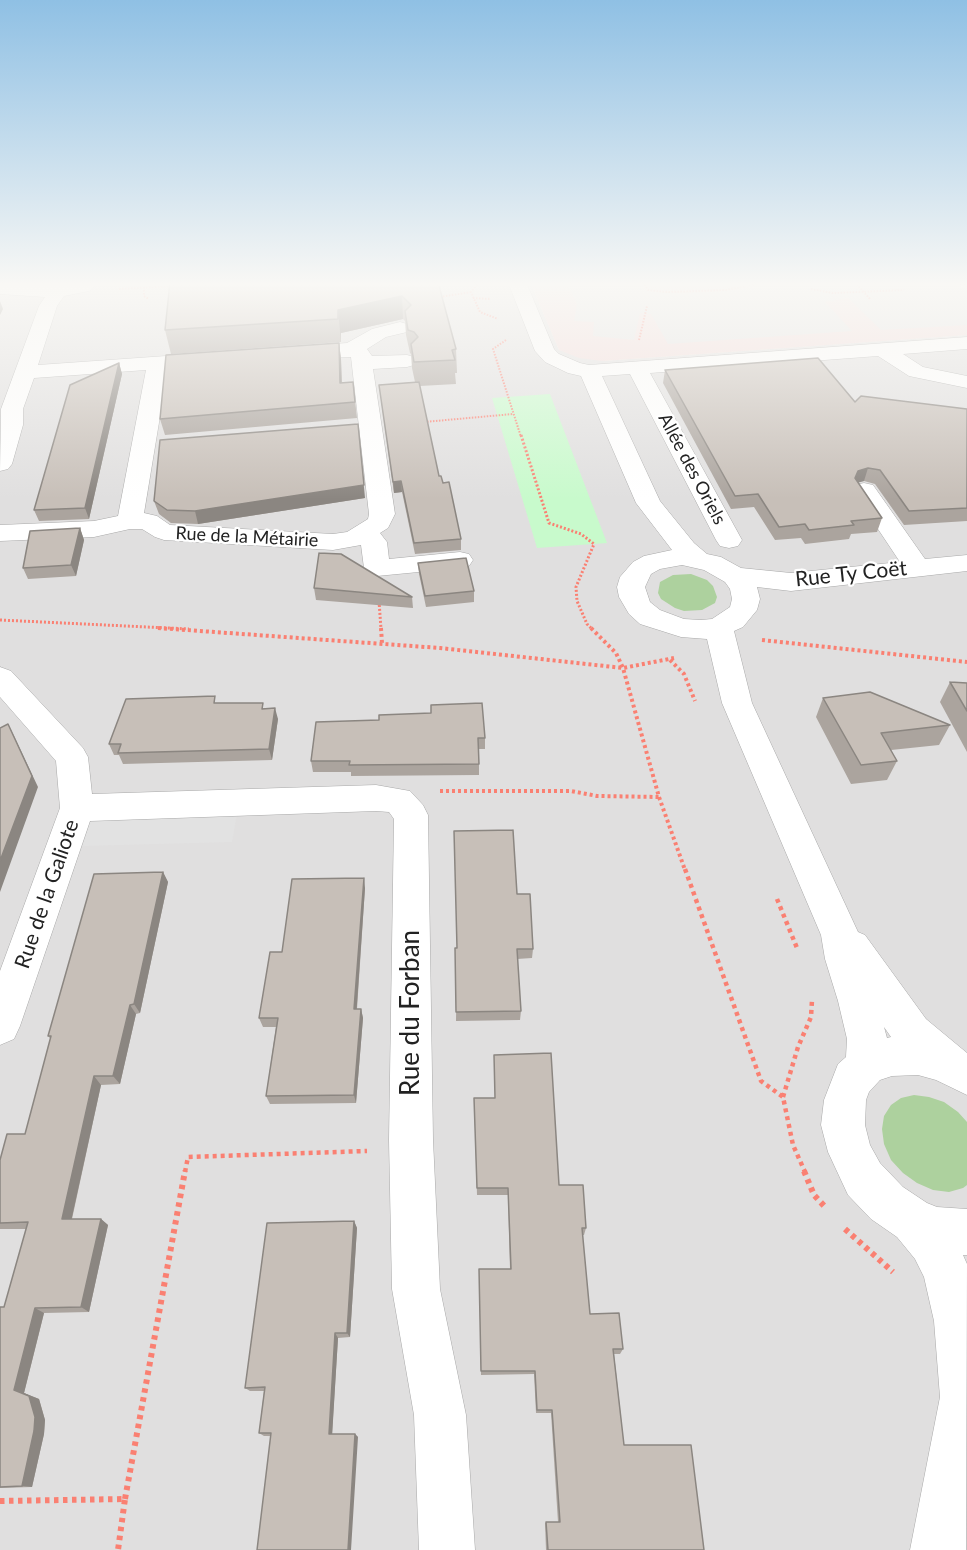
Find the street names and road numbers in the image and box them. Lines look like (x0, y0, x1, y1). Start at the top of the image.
street label: Allée des Oriels (654, 410, 730, 528)
street label: Rue de la Métairie (175, 522, 319, 552)
street label: Rue Ty Coët (794, 556, 908, 592)
street label: Rue de la Galiote (10, 816, 84, 972)
street label: Rue du Forban (395, 930, 427, 1096)

